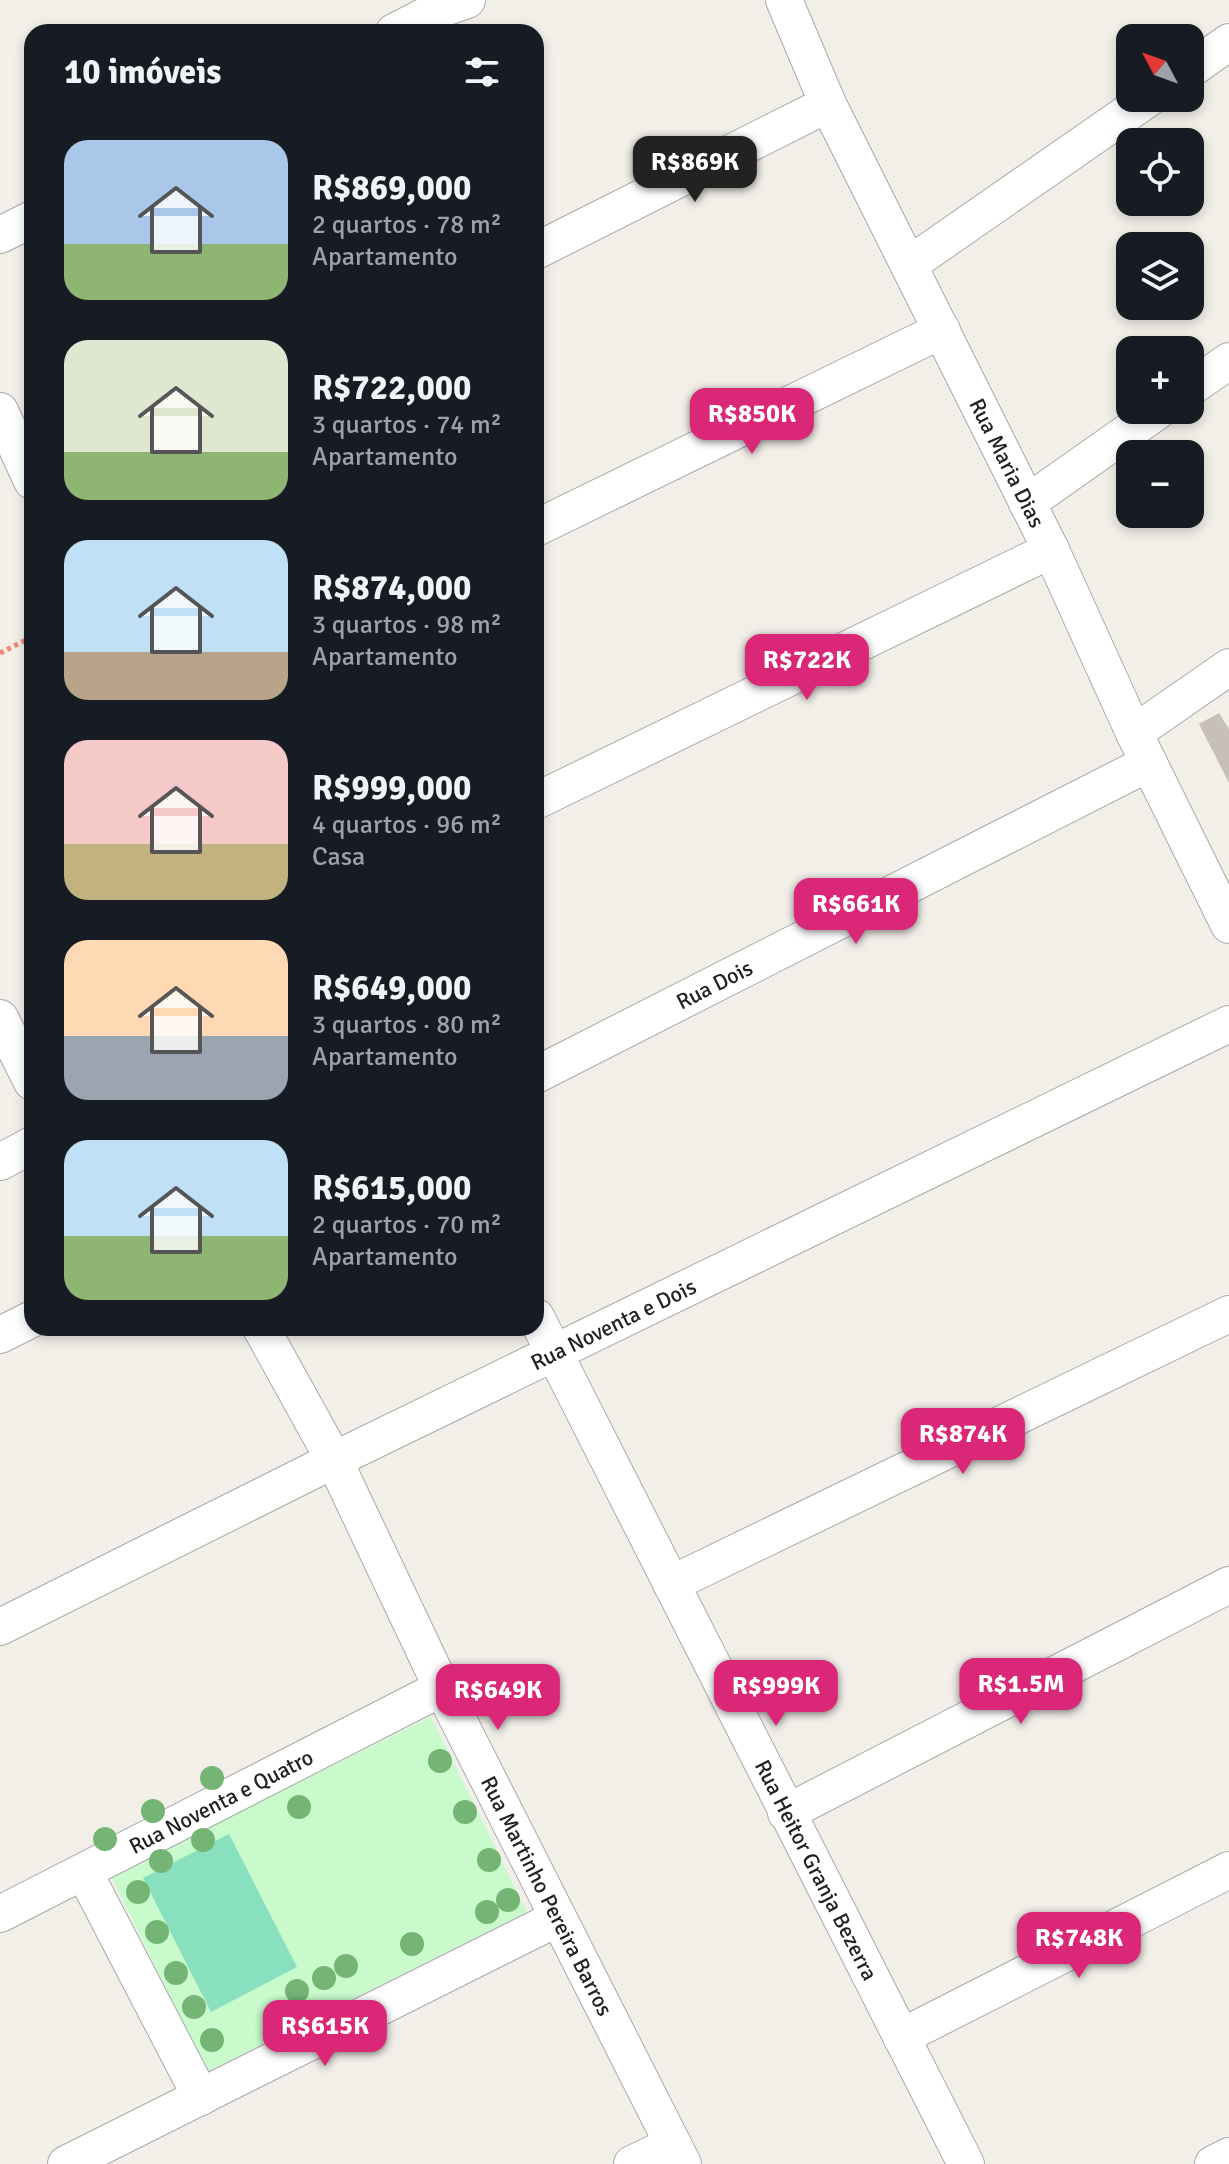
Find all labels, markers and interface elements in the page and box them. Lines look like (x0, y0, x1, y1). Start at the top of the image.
north arrow (1116, 24, 1204, 112)
map controls (1116, 24, 1204, 528)
icon: filters (460, 50, 504, 94)
text: 10 imóveis (64, 51, 221, 93)
button: locate (1116, 128, 1204, 216)
pin: R$869K (630, 136, 760, 204)
text: R$869K (651, 146, 739, 178)
text: R$869,000 (312, 167, 471, 209)
icon: home (128, 172, 224, 268)
text: 2 quartos · 78 m² (312, 209, 502, 241)
button: layers (1116, 232, 1204, 320)
text: Apartamento (312, 241, 458, 273)
button: + (1116, 336, 1204, 424)
text: R$722,000 (312, 367, 471, 409)
icon: home (128, 372, 224, 468)
pin: R$850K (687, 388, 817, 456)
street label: Rua Maria Dias (964, 394, 1051, 532)
text: R$850K (708, 398, 796, 430)
text: 3 quartos · 74 m² (312, 409, 502, 441)
button: − (1116, 440, 1204, 528)
text: Apartamento (312, 441, 458, 473)
text: R$874,000 (312, 567, 471, 609)
icon: home (128, 572, 224, 668)
text: 3 quartos · 98 m² (312, 609, 502, 641)
pin: R$722K (742, 634, 872, 702)
text: Apartamento (312, 641, 458, 673)
text: R$722K (763, 644, 851, 676)
text: R$999,000 (312, 767, 471, 809)
icon: home (128, 772, 224, 868)
text: 4 quartos · 96 m² (312, 809, 502, 841)
text: Casa (312, 841, 365, 873)
pin: R$661K (791, 878, 921, 946)
text: R$661K (812, 888, 900, 920)
street label: Rua Dois (672, 954, 757, 1015)
text: R$649,000 (312, 967, 471, 1009)
icon: home (128, 972, 224, 1068)
text: 3 quartos · 80 m² (312, 1009, 502, 1041)
text: Apartamento (312, 1041, 458, 1073)
text: R$615,000 (312, 1167, 471, 1209)
icon: home (128, 1172, 224, 1268)
text: 2 quartos · 70 m² (312, 1209, 502, 1241)
text: Apartamento (312, 1241, 458, 1273)
street label: Rua Noventa e Dois (526, 1272, 700, 1376)
pin: R$874K (898, 1408, 1028, 1476)
text: R$874K (919, 1418, 1007, 1450)
pin: R$1.5M (956, 1658, 1086, 1726)
pin: R$999K (711, 1660, 841, 1728)
pin: R$649K (433, 1664, 563, 1732)
text: R$1.5M (977, 1668, 1065, 1700)
text: R$999K (732, 1670, 820, 1702)
text: R$649K (454, 1674, 542, 1706)
street label: Rua Noventa e Quatro (124, 1743, 318, 1859)
street label: Rua Heitor Granja Bezerra (749, 1755, 884, 1985)
street label: Rua Martinho Pereira Barros (475, 1771, 619, 2020)
pin: R$748K (1014, 1912, 1144, 1980)
text: R$748K (1035, 1922, 1123, 1954)
pin: R$615K (260, 2000, 390, 2068)
text: R$615K (281, 2010, 369, 2042)

